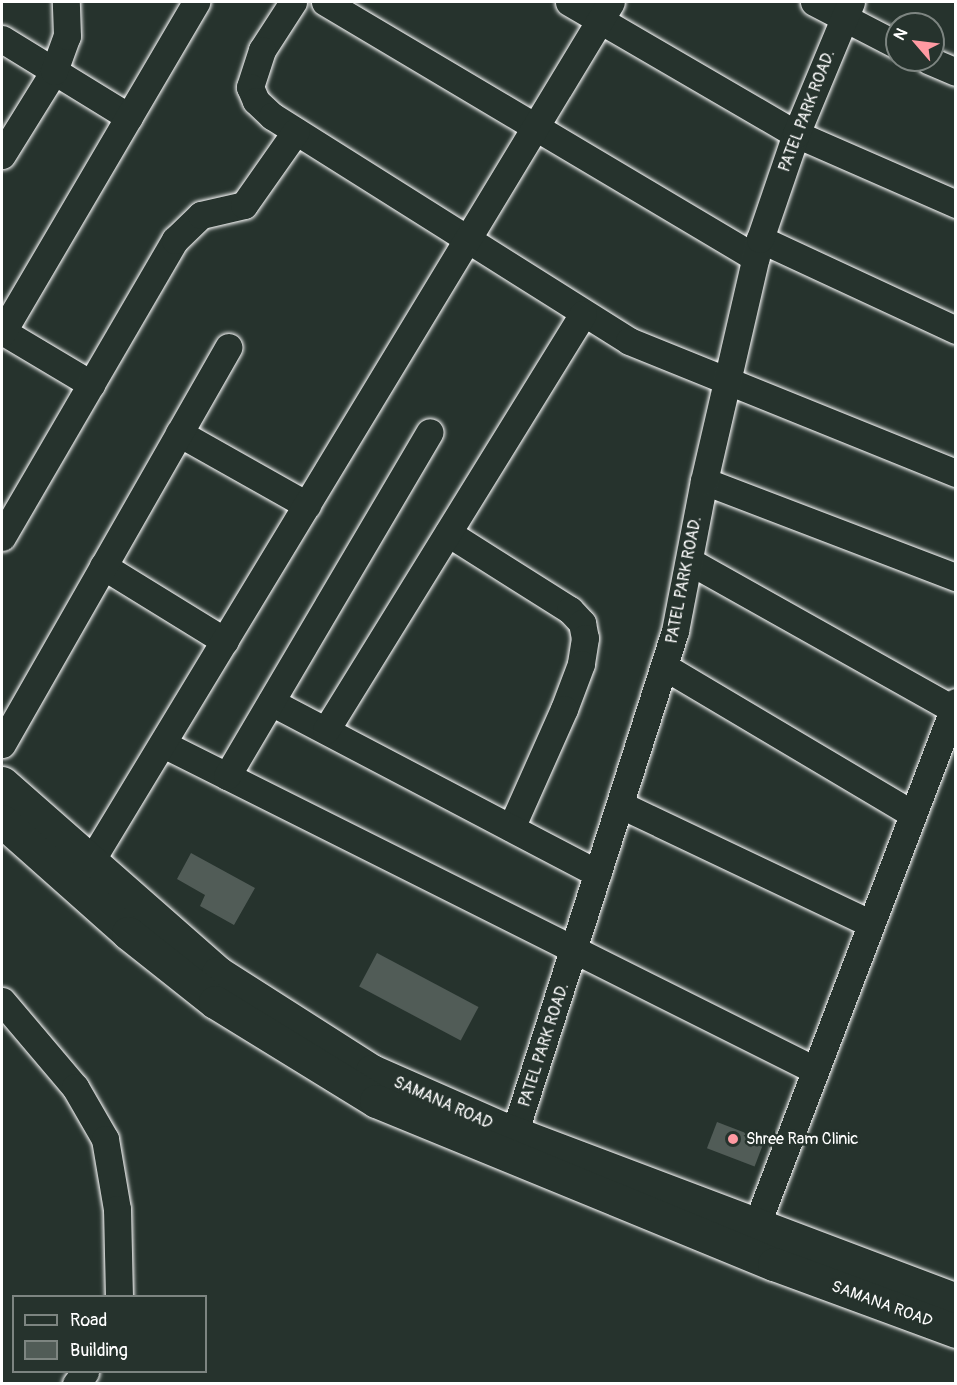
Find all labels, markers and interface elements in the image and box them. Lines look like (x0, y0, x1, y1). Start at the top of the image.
north arrow (885, 12, 945, 72)
text: N (889, 25, 912, 44)
street label: PATEL PARK ROAD. (775, 47, 839, 175)
street label: PATEL PARK ROAD. (662, 515, 706, 645)
street label: PATEL PARK ROAD. (515, 981, 573, 1109)
street label: SAMANA ROAD (391, 1073, 495, 1133)
place label: Shree Ram Clinic (746, 1129, 858, 1149)
marker: Shree Ram Clinic (724, 1130, 742, 1148)
street label: SAMANA ROAD (829, 1277, 935, 1331)
legend (12, 1295, 207, 1373)
text: Road (70, 1309, 107, 1332)
text: Building (70, 1339, 128, 1362)

